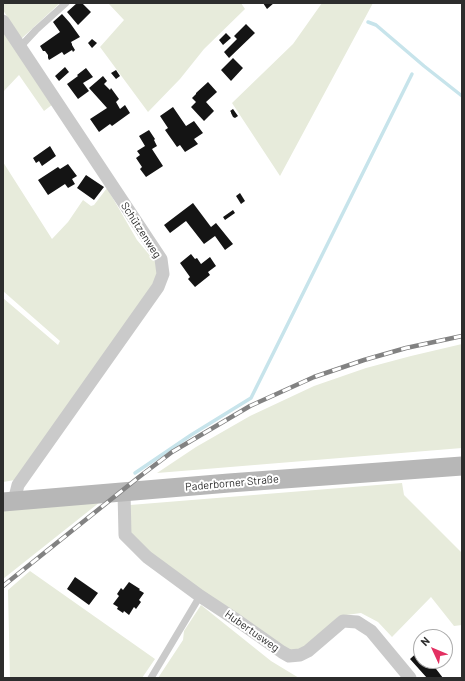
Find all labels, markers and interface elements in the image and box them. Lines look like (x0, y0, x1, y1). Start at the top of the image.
street label: Schützenweg (118, 200, 164, 260)
street label: Paderborner Straße (185, 472, 279, 494)
street label: Hubertusweg (222, 607, 282, 655)
north arrow (413, 629, 453, 669)
text: N (418, 634, 432, 648)

